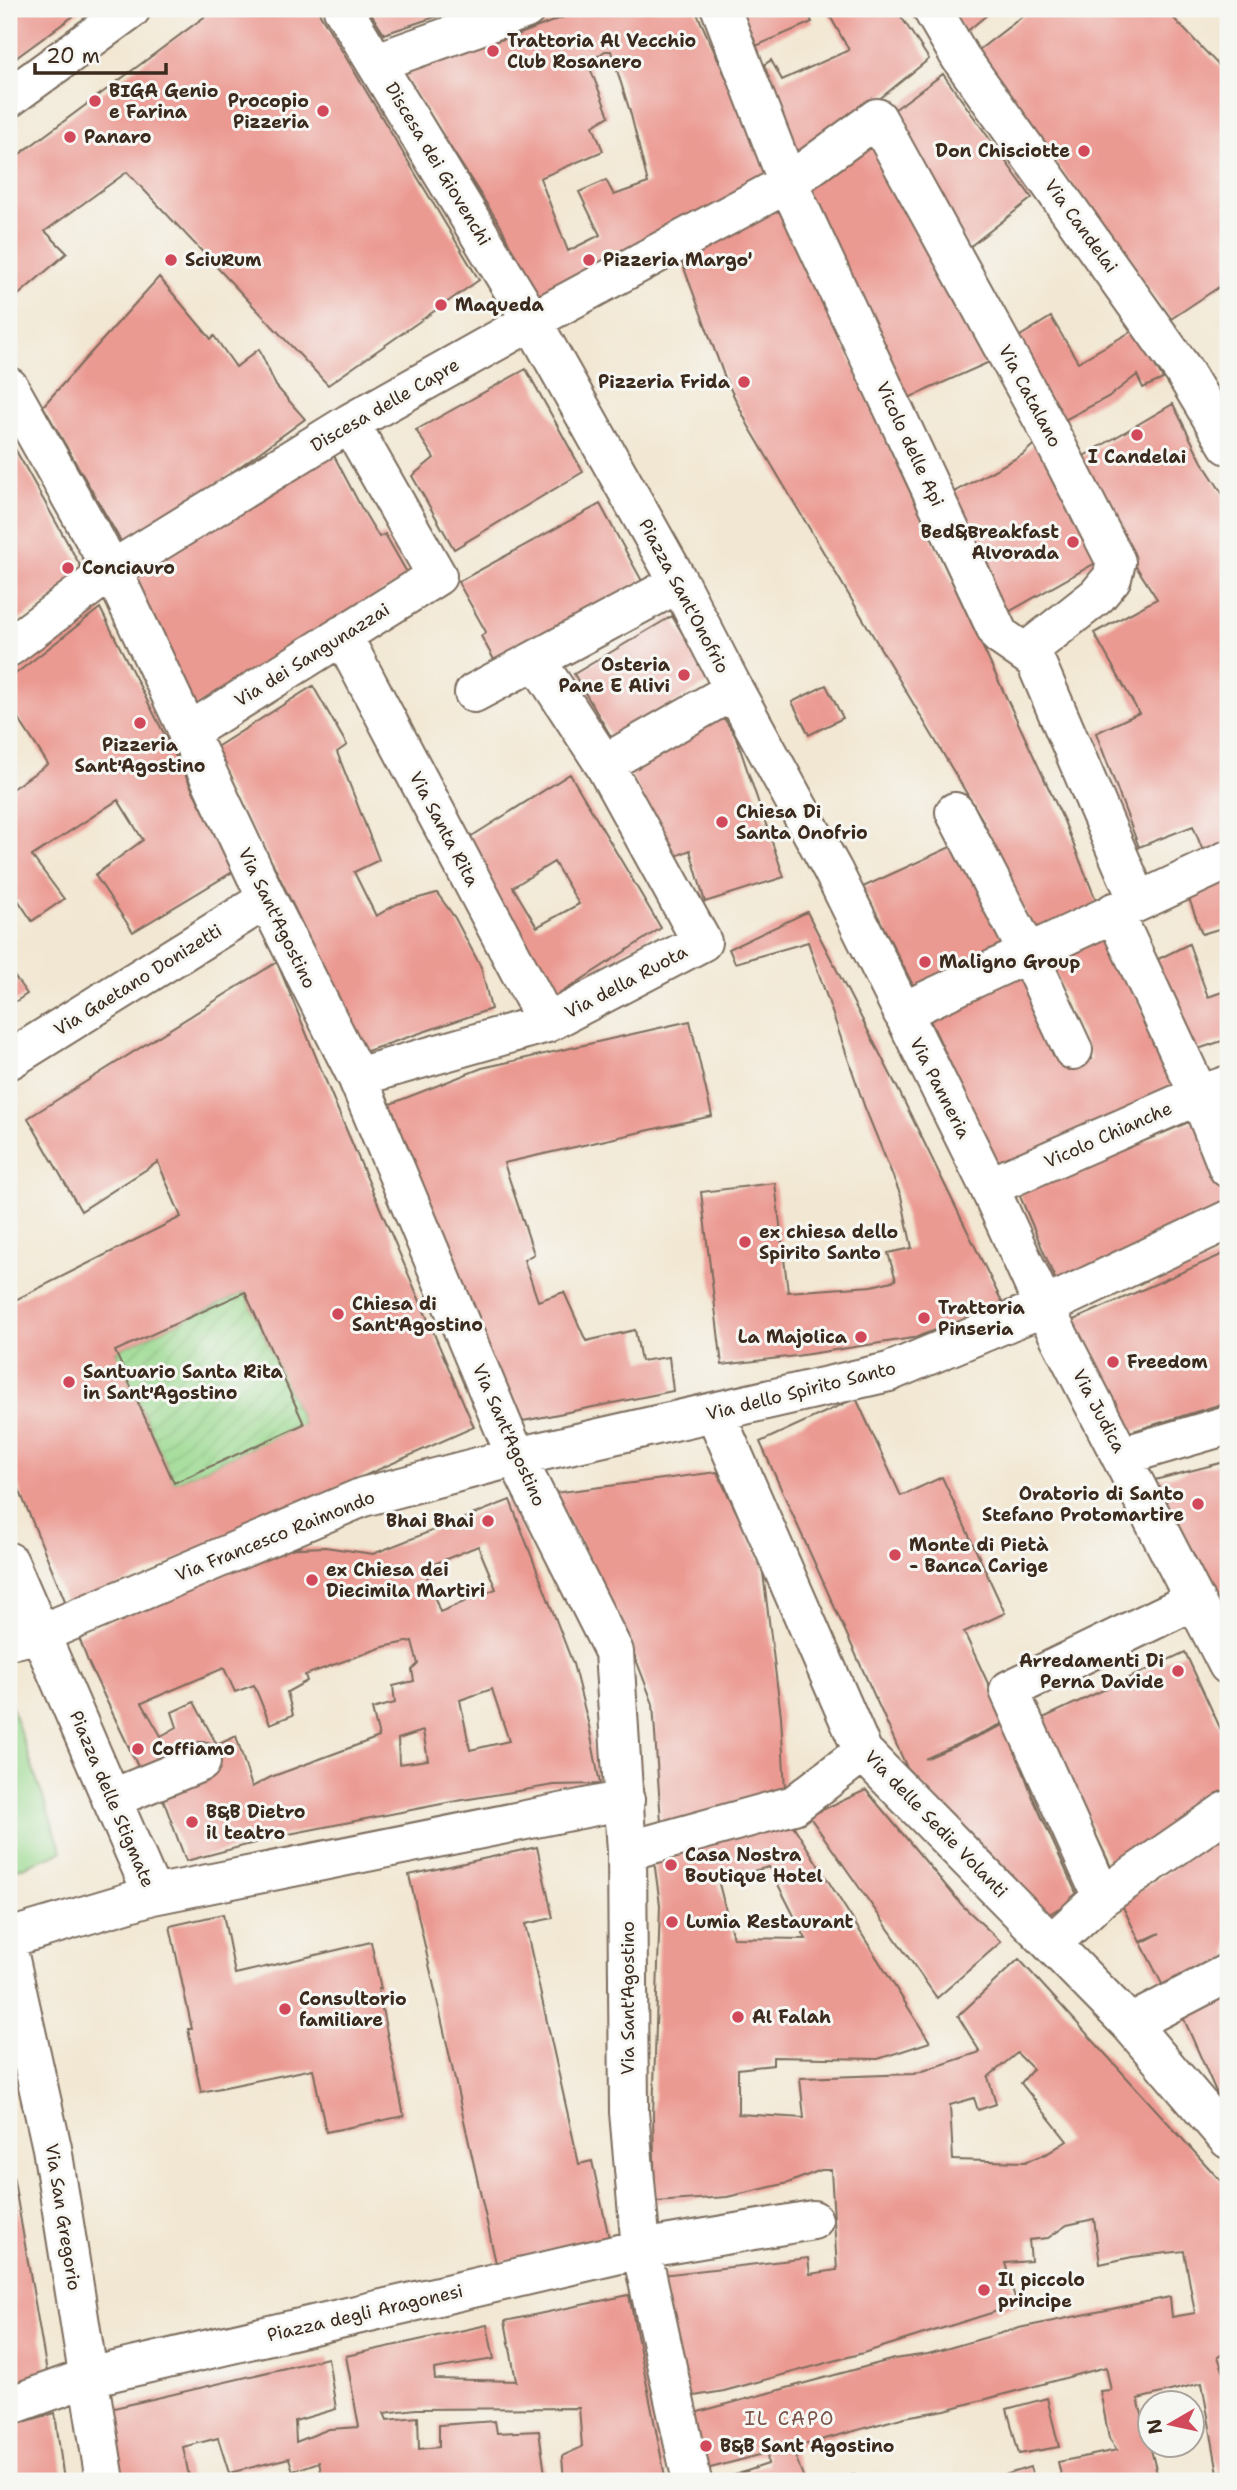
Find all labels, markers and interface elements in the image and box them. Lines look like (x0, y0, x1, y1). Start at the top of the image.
place label: Trattoria Al Vecchio Club Rosanero (507, 29, 696, 74)
scale bar (35, 32, 166, 76)
text: 20 m (46, 42, 100, 70)
marker: Trattoria Al Vecchio Club Rosanero (485, 43, 501, 59)
street label: Discesa dei Giovenchi (380, 78, 496, 250)
place label: BIGA Genio e Farina (109, 79, 218, 124)
place label: Procopio Pizzeria (228, 89, 310, 134)
marker: BIGA Genio e Farina (87, 93, 103, 109)
marker: Procopio Pizzeria (315, 103, 331, 119)
place label: Panaro (84, 125, 152, 149)
marker: Panaro (62, 129, 78, 145)
place label: Don Chisciotte (935, 139, 1070, 163)
marker: Don Chisciotte (1076, 143, 1092, 159)
street label: Via Candelai (1039, 174, 1123, 278)
place label: SciuRum (185, 248, 262, 272)
place label: Pizzeria Margo' (603, 248, 752, 272)
marker: SciuRum (163, 252, 179, 268)
marker: Pizzeria Margo' (581, 252, 597, 268)
place label: Maqueda (455, 293, 545, 317)
marker: Maqueda (433, 297, 449, 313)
street label: Via Catalano (993, 340, 1067, 452)
street label: Discesa delle Capre (306, 353, 464, 457)
place label: Pizzeria Frida (598, 370, 731, 394)
marker: Pizzeria Frida (736, 374, 752, 390)
street label: Vicolo delle Api (871, 378, 949, 510)
marker: I Candelai (1129, 427, 1145, 443)
place label: I Candelai (1088, 445, 1186, 469)
street label: Piazza Sant'Onofrio (633, 515, 735, 677)
place label: Bed&Breakfast Alvorada (921, 520, 1060, 565)
marker: Bed&Breakfast Alvorada (1065, 534, 1081, 550)
place label: Conciauro (82, 556, 175, 580)
marker: Conciauro (60, 560, 76, 576)
street label: Via dei Sangunazzai (230, 597, 394, 713)
place label: Osteria Pane E Alivi (558, 653, 671, 698)
marker: Osteria Pane E Alivi (676, 667, 692, 683)
marker: Pizzeria Sant'Agostino (132, 715, 148, 731)
place label: Pizzeria Sant'Agostino (75, 733, 205, 778)
street label: Via Santa Rita (404, 767, 484, 891)
place label: Chiesa Di Santa Onofrio (736, 800, 868, 845)
marker: Chiesa Di Santa Onofrio (714, 814, 730, 830)
street label: Via Sant'Agostino (232, 844, 322, 992)
street label: Via Gaetano Donizetti (49, 918, 227, 1042)
street label: Via della Ruota (561, 940, 691, 1024)
place label: Maligno Group (939, 950, 1081, 974)
marker: Maligno Group (917, 954, 933, 970)
street label: Via Panneria (904, 1033, 976, 1143)
street label: Vicolo Chianche (1040, 1096, 1176, 1174)
place label: ex chiesa dello Spirito Santo (759, 1220, 898, 1265)
marker: ex chiesa dello Spirito Santo (737, 1234, 753, 1250)
place label: Chiesa di Sant'Agostino (352, 1292, 483, 1337)
place label: Trattoria Pinseria (938, 1296, 1025, 1341)
marker: Chiesa di Sant'Agostino (330, 1306, 346, 1322)
marker: Trattoria Pinseria (916, 1310, 932, 1326)
place label: La Majolica (738, 1325, 848, 1349)
marker: La Majolica (853, 1329, 869, 1345)
place label: Freedom (1127, 1350, 1208, 1374)
marker: Freedom (1105, 1354, 1121, 1370)
street label: Via dello Spirito Santo (704, 1356, 898, 1426)
place label: Santuario Santa Rita in Sant'Agostino (83, 1360, 284, 1405)
street label: Via Sant'Agostino (467, 1360, 551, 1510)
street label: Via Judica (1067, 1365, 1131, 1457)
marker: Santuario Santa Rita in Sant'Agostino (61, 1374, 77, 1390)
place label: Oratorio di Santo Stefano Protomartire (982, 1482, 1184, 1527)
street label: Via Francesco Raimondo (172, 1485, 378, 1587)
marker: Oratorio di Santo Stefano Protomartire (1190, 1496, 1206, 1512)
place label: Bhai Bhai (386, 1509, 474, 1533)
marker: Bhai Bhai (480, 1513, 496, 1529)
place label: Monte di Pietà - Banca Carige (909, 1533, 1049, 1578)
marker: Monte di Pietà - Banca Carige (887, 1547, 903, 1563)
place label: ex Chiesa dei Diecimila Martiri (326, 1558, 485, 1603)
marker: ex Chiesa dei Diecimila Martiri (304, 1572, 320, 1588)
place label: Arredamenti Di Perna Davide (1019, 1649, 1164, 1694)
marker: Arredamenti Di Perna Davide (1170, 1663, 1186, 1679)
street label: Piazza delle Stigmate (64, 1707, 160, 1891)
place label: Coffiamo (152, 1737, 235, 1761)
marker: Coffiamo (130, 1741, 146, 1757)
street label: Via delle Sedie Volanti (859, 1745, 1013, 1903)
place label: B&B Dietro il teatro (206, 1800, 305, 1845)
marker: B&B Dietro il teatro (184, 1814, 200, 1830)
place label: Casa Nostra Boutique Hotel (685, 1843, 823, 1888)
marker: Casa Nostra Boutique Hotel (663, 1857, 679, 1873)
place label: Lumia Restaurant (686, 1910, 854, 1934)
marker: Lumia Restaurant (664, 1914, 680, 1930)
street label: Via Sant'Agostino (616, 1921, 640, 2075)
place label: Consultorio familiare (299, 1987, 407, 2032)
marker: Consultorio familiare (277, 2001, 293, 2017)
place label: Al Falah (752, 2005, 831, 2029)
marker: Al Falah (730, 2009, 746, 2025)
street label: Via San Gregorio (40, 2142, 86, 2292)
place label: Il piccolo principe (998, 2268, 1085, 2313)
street label: Piazza degli Aragonesi (265, 2279, 465, 2347)
marker: Il piccolo principe (976, 2282, 992, 2298)
north arrow (1136, 2388, 1206, 2458)
district label: IL CAPO (745, 2406, 835, 2431)
text: N (1141, 2417, 1168, 2436)
place label: B&B Sant Agostino (720, 2434, 895, 2458)
marker: B&B Sant Agostino (698, 2438, 714, 2454)

